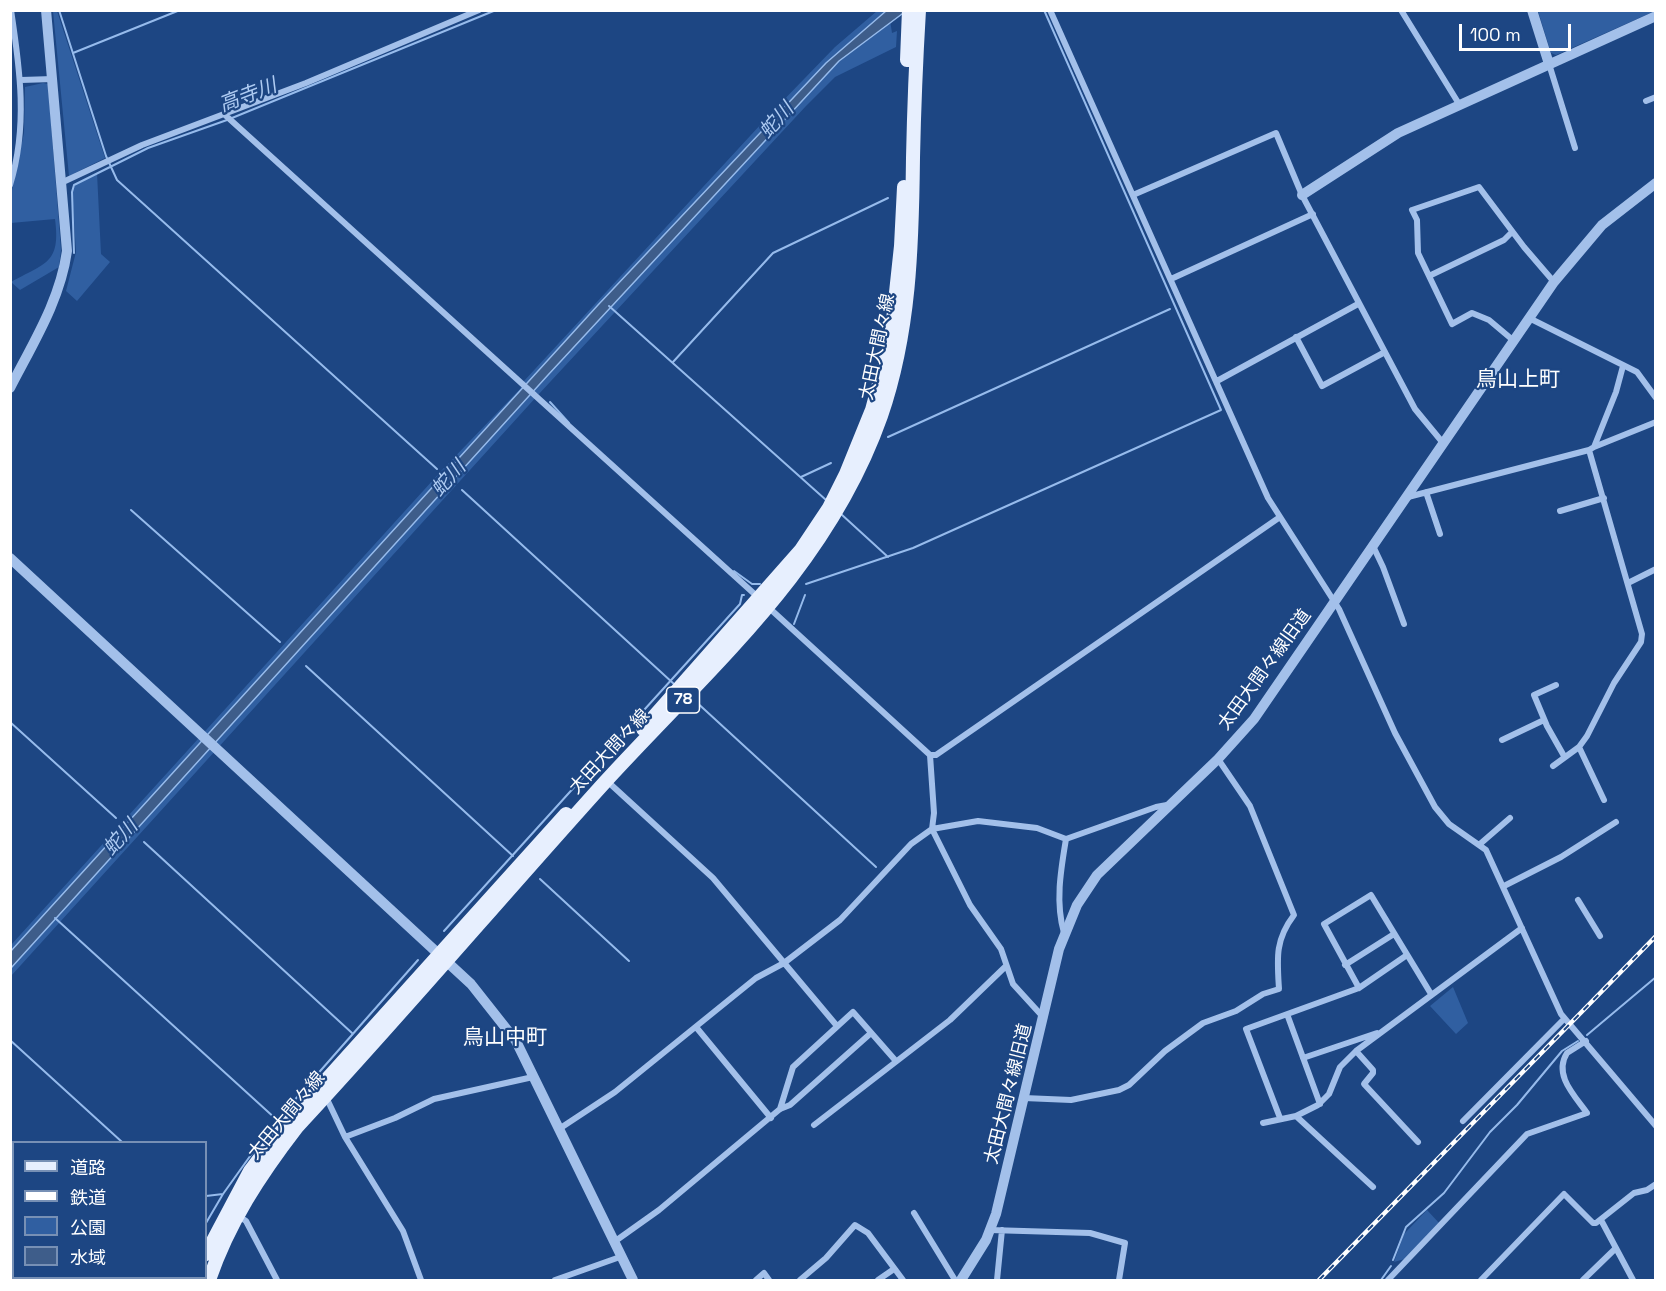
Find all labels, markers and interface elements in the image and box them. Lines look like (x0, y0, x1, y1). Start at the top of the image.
scale bar (1462, 12, 1574, 50)
text: 100 m (1470, 23, 1521, 46)
water label: 高寺川 (216, 74, 280, 118)
water label: 蛇川 (755, 98, 799, 144)
street label: 太田大間々線 (856, 292, 900, 402)
district label: 鳥山上町 (1476, 367, 1560, 393)
water label: 蛇川 (427, 456, 471, 502)
street label: 太田大間々線旧道 (1214, 605, 1316, 735)
road number: 78 (666, 687, 700, 713)
street label: 太田大間々線 (565, 705, 655, 799)
water label: 蛇川 (99, 815, 143, 861)
street label: 太田大間々線旧道 (981, 1022, 1037, 1166)
district label: 鳥山中町 (463, 1025, 547, 1051)
street label: 太田大間々線 (244, 1068, 330, 1164)
legend (12, 1141, 207, 1279)
text: 道路 (70, 1156, 106, 1179)
text: 鉄道 (70, 1186, 106, 1209)
text: 公園 (70, 1216, 106, 1239)
text: 水域 (70, 1246, 106, 1269)

